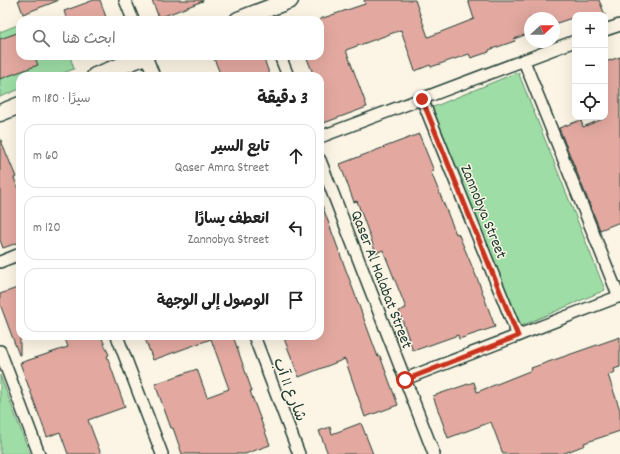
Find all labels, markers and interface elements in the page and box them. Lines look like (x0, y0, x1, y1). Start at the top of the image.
north arrow (524, 12, 560, 48)
map controls (572, 12, 608, 120)
button: + (572, 12, 608, 48)
search box (16, 16, 324, 60)
icon: search (30, 27, 52, 49)
text: ابحث هنا (62, 29, 116, 51)
button: − (572, 48, 608, 84)
button: locate (572, 84, 608, 120)
text: 3 دقيقة (257, 88, 308, 112)
text: سيرًا · 180 m (32, 90, 91, 109)
route end (413, 90, 431, 108)
text: تابع السير (212, 137, 269, 159)
icon: ahead (285, 145, 307, 167)
text: 60 m (33, 147, 58, 166)
text: Qaser Amra Street (175, 159, 269, 178)
street label: Zannobya Street (453, 161, 512, 263)
street label: Qaser Al Halabat Street (344, 207, 418, 352)
text: انعطف يسارًا (195, 209, 269, 231)
icon: left (285, 217, 307, 239)
text: 120 m (33, 219, 61, 238)
text: Zannobya Street (188, 231, 269, 250)
icon: arrive (285, 289, 307, 311)
text: الوصول إلى الوجهة (157, 291, 269, 313)
street label: شارع 11 آب (266, 355, 311, 425)
route start (396, 371, 414, 389)

